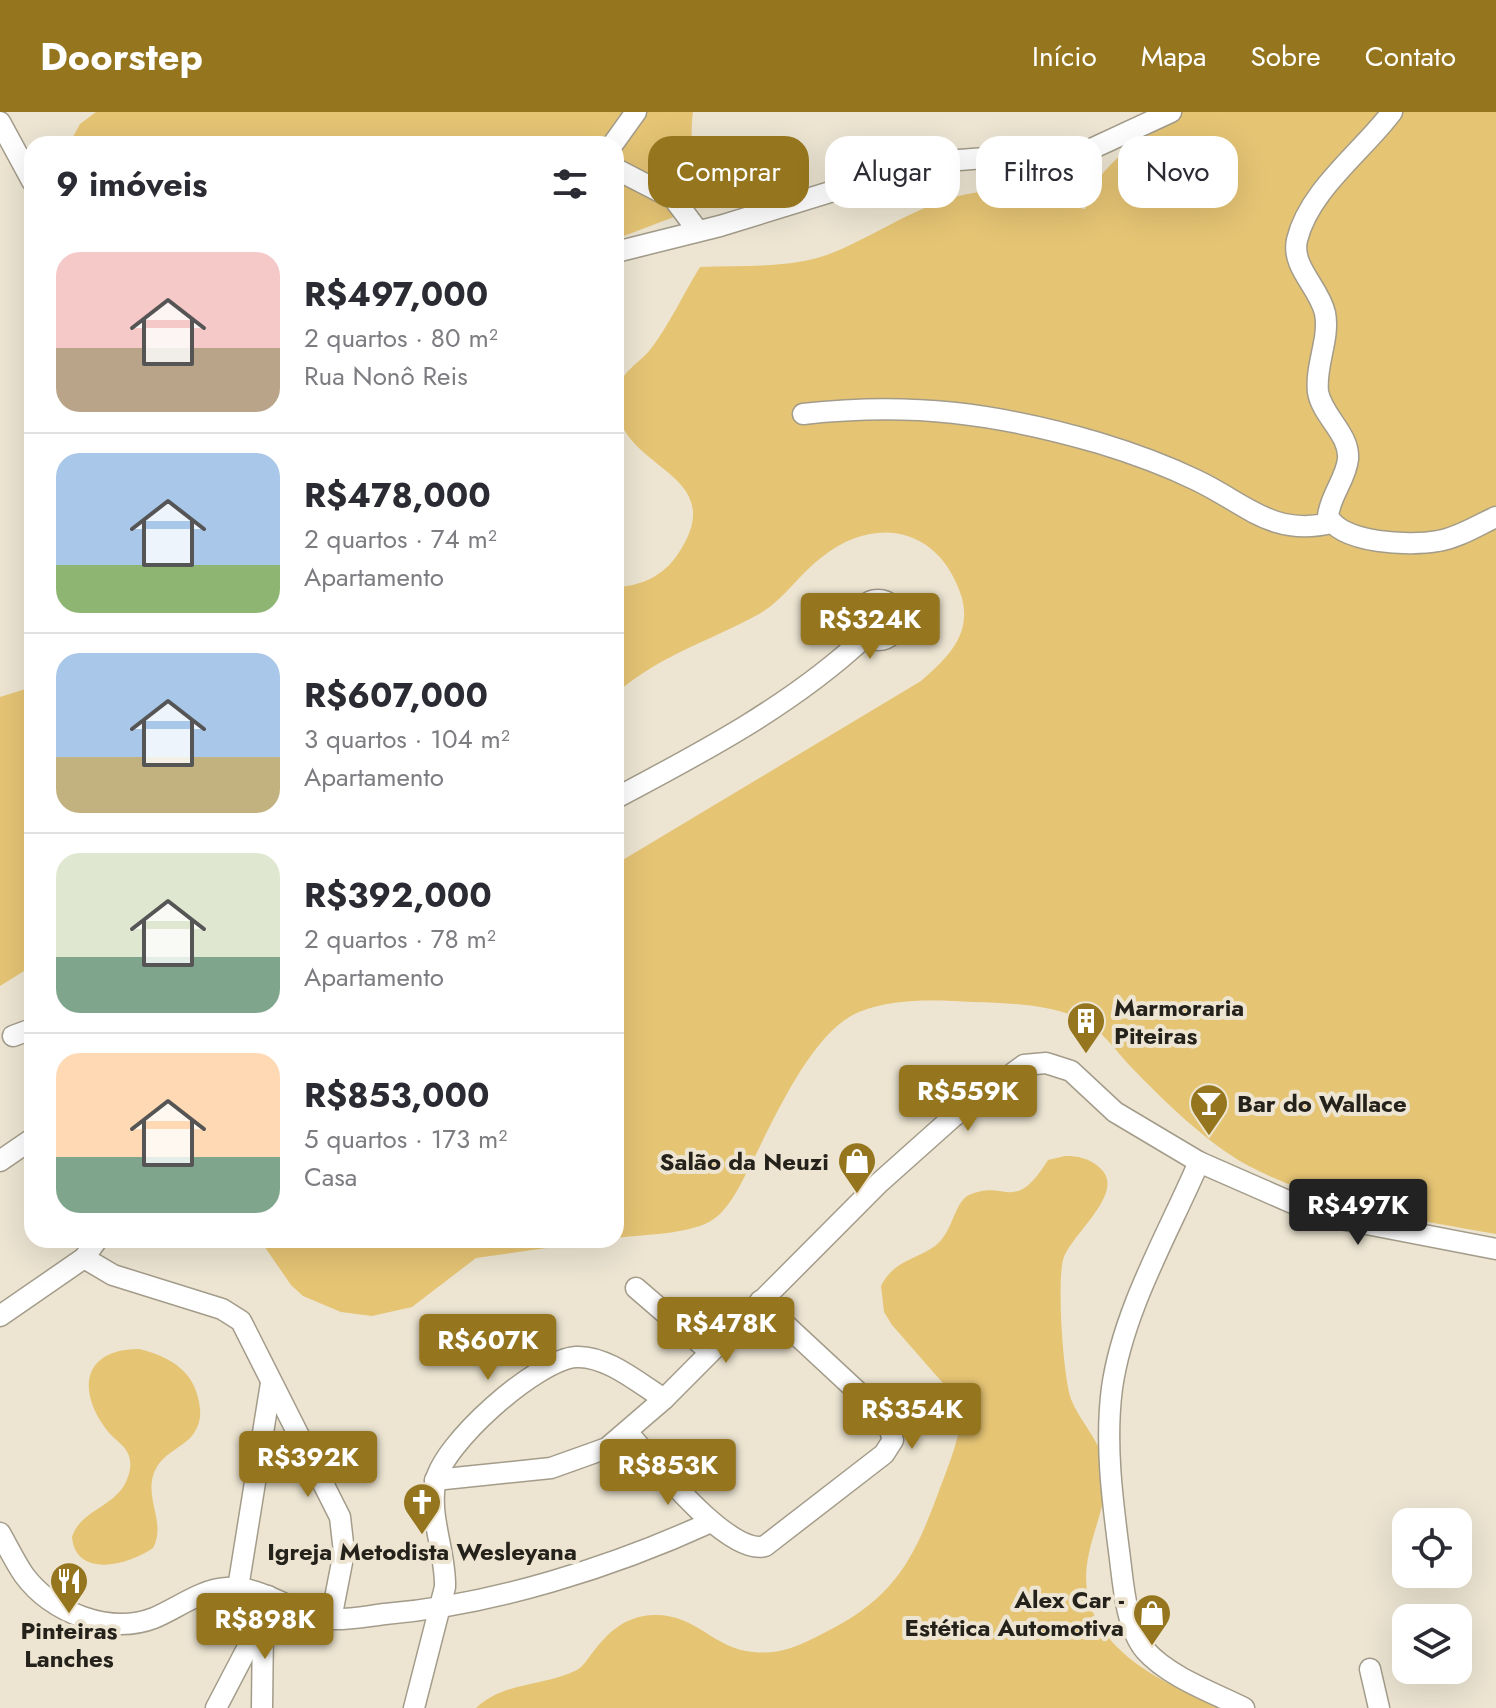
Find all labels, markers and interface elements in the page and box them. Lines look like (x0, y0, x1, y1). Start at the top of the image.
text: Doorstep (40, 29, 203, 84)
text: Início (1032, 36, 1097, 77)
text: Mapa (1141, 36, 1206, 77)
text: Sobre (1250, 36, 1321, 77)
text: Contato (1365, 36, 1456, 77)
chip: Comprar (648, 136, 809, 208)
chip: Alugar (825, 136, 960, 208)
chip: Filtros (976, 136, 1102, 208)
chip: Novo (1118, 136, 1238, 208)
text: 9 imóveis (56, 160, 208, 209)
icon: filters (548, 162, 592, 206)
text: R$497,000 (304, 270, 488, 319)
icon: home (120, 284, 216, 380)
text: 2 quartos · 80 m² (304, 319, 498, 357)
text: Rua Nonô Reis (304, 357, 468, 395)
text: R$478,000 (304, 471, 491, 520)
icon: home (120, 485, 216, 581)
text: 2 quartos · 74 m² (304, 520, 497, 558)
text: Apartamento (304, 558, 444, 596)
pin: R$324K (805, 593, 935, 661)
text: R$324K (819, 600, 921, 638)
text: R$607,000 (304, 671, 488, 720)
icon: home (120, 685, 216, 781)
text: 3 quartos · 104 m² (304, 720, 510, 758)
text: Apartamento (304, 758, 444, 796)
text: R$392,000 (304, 871, 492, 920)
icon: home (120, 885, 216, 981)
text: 2 quartos · 78 m² (304, 920, 496, 958)
text: Apartamento (304, 958, 444, 996)
place label: Marmoraria Piteiras (1114, 990, 1244, 1053)
building icon: Marmoraria Piteiras (1065, 1000, 1107, 1055)
pin: R$559K (903, 1065, 1033, 1133)
text: R$853,000 (304, 1071, 490, 1120)
text: R$559K (917, 1072, 1019, 1110)
bar icon: Bar do Wallace (1188, 1082, 1230, 1137)
icon: home (120, 1085, 216, 1181)
place label: Bar do Wallace (1237, 1086, 1407, 1121)
text: 5 quartos · 173 m² (304, 1120, 507, 1158)
shop icon: Salão da Neuzi (836, 1140, 878, 1195)
place label: Salão da Neuzi (659, 1144, 829, 1179)
text: Casa (304, 1158, 357, 1196)
pin: R$497K (1293, 1179, 1423, 1247)
text: R$497K (1307, 1186, 1409, 1224)
pin: R$478K (661, 1297, 791, 1365)
text: R$478K (675, 1304, 777, 1342)
pin: R$607K (423, 1314, 553, 1382)
text: R$607K (437, 1321, 539, 1359)
pin: R$354K (847, 1383, 977, 1451)
text: R$354K (861, 1390, 963, 1428)
pin: R$392K (243, 1431, 373, 1499)
text: R$392K (257, 1438, 359, 1476)
pin: R$853K (603, 1439, 733, 1507)
text: R$853K (618, 1446, 718, 1484)
church icon: Igreja Metodista Wesleyana (401, 1481, 443, 1536)
map controls (1392, 1508, 1472, 1684)
button: locate (1392, 1508, 1472, 1588)
place label: Igreja Metodista Wesleyana (267, 1534, 577, 1569)
restaurant icon: Pinteiras Lanches (48, 1560, 90, 1615)
place label: Alex Car - Estética Automotiva (905, 1582, 1125, 1645)
shop icon: Alex Car - Estética Automotiva (1131, 1592, 1173, 1647)
pin: R$898K (200, 1593, 330, 1661)
text: R$898K (214, 1600, 316, 1638)
button: layers (1392, 1604, 1472, 1684)
place label: Pinteiras Lanches (20, 1613, 118, 1676)

